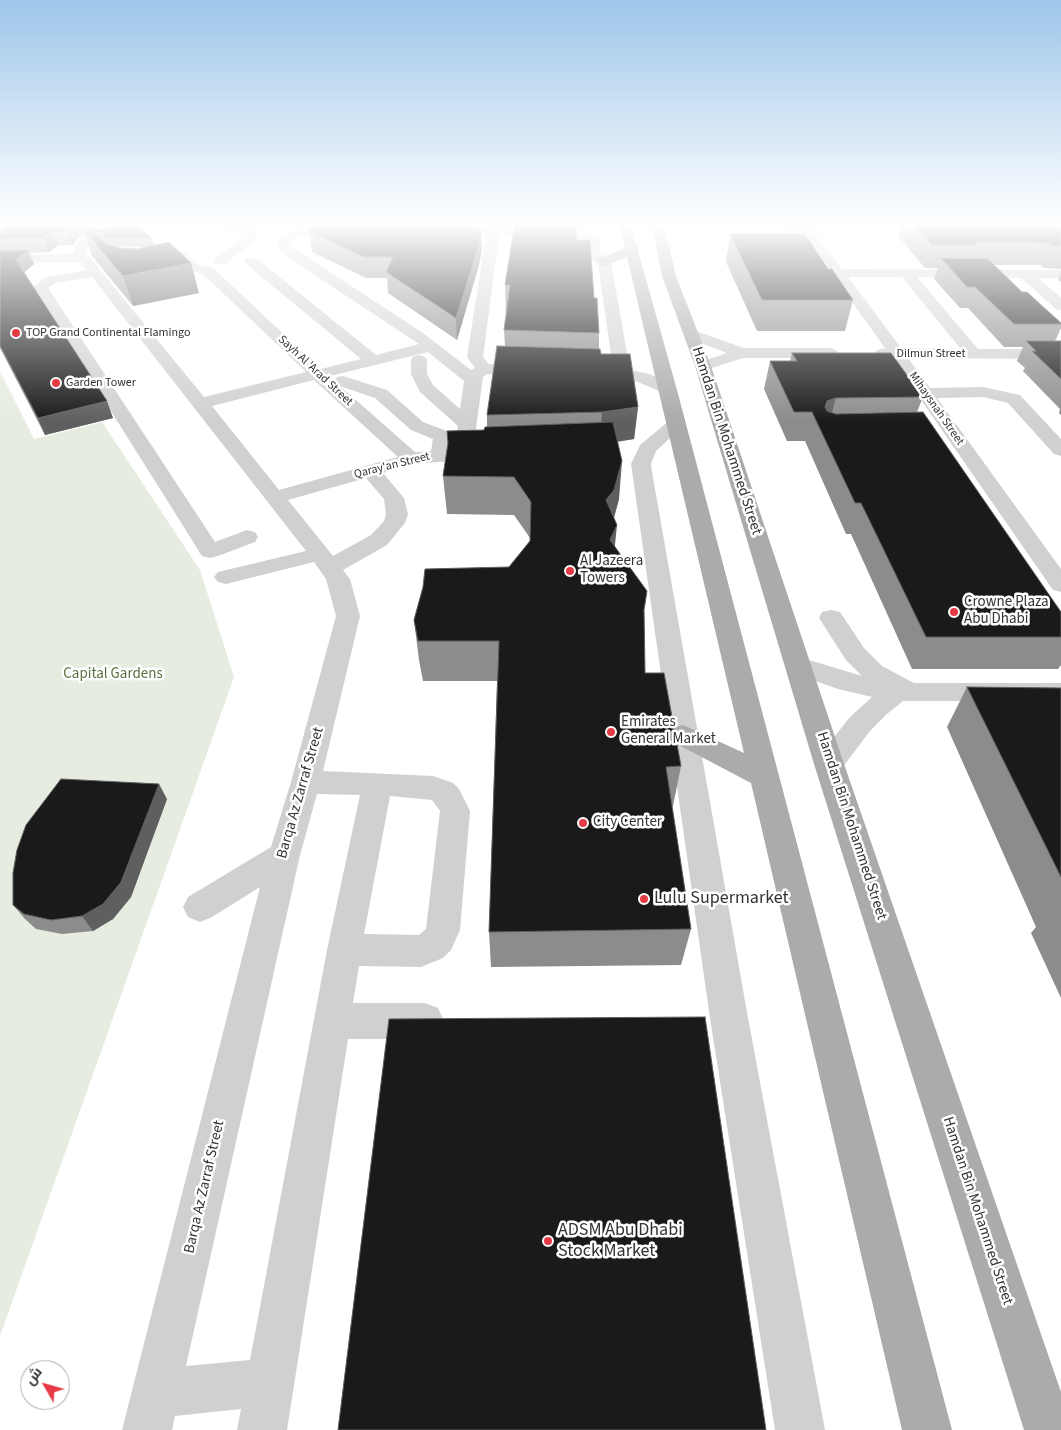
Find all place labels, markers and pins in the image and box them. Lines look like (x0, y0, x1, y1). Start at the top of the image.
place label: TOP Grand Continental Flamingo (26, 326, 190, 340)
marker: TOP Grand Continental Flamingo (10, 327, 22, 339)
place label: Garden Tower (66, 376, 136, 390)
marker: Garden Tower (50, 377, 62, 389)
place label: Al Jazeera Towers (580, 553, 643, 588)
marker: Al Jazeera Towers (564, 565, 576, 577)
place label: Crowne Plaza Abu Dhabi (964, 594, 1049, 629)
marker: Crowne Plaza Abu Dhabi (948, 606, 960, 618)
place label: Emirates General Market (621, 714, 716, 749)
marker: Emirates General Market (605, 726, 617, 738)
place label: City Center (593, 814, 662, 832)
marker: City Center (577, 817, 589, 829)
place label: Lulu Supermarket (654, 888, 789, 910)
marker: Lulu Supermarket (638, 893, 650, 905)
place label: ADSM Abu Dhabi Stock Market (558, 1220, 683, 1262)
marker: ADSM Abu Dhabi Stock Market (542, 1235, 554, 1247)

